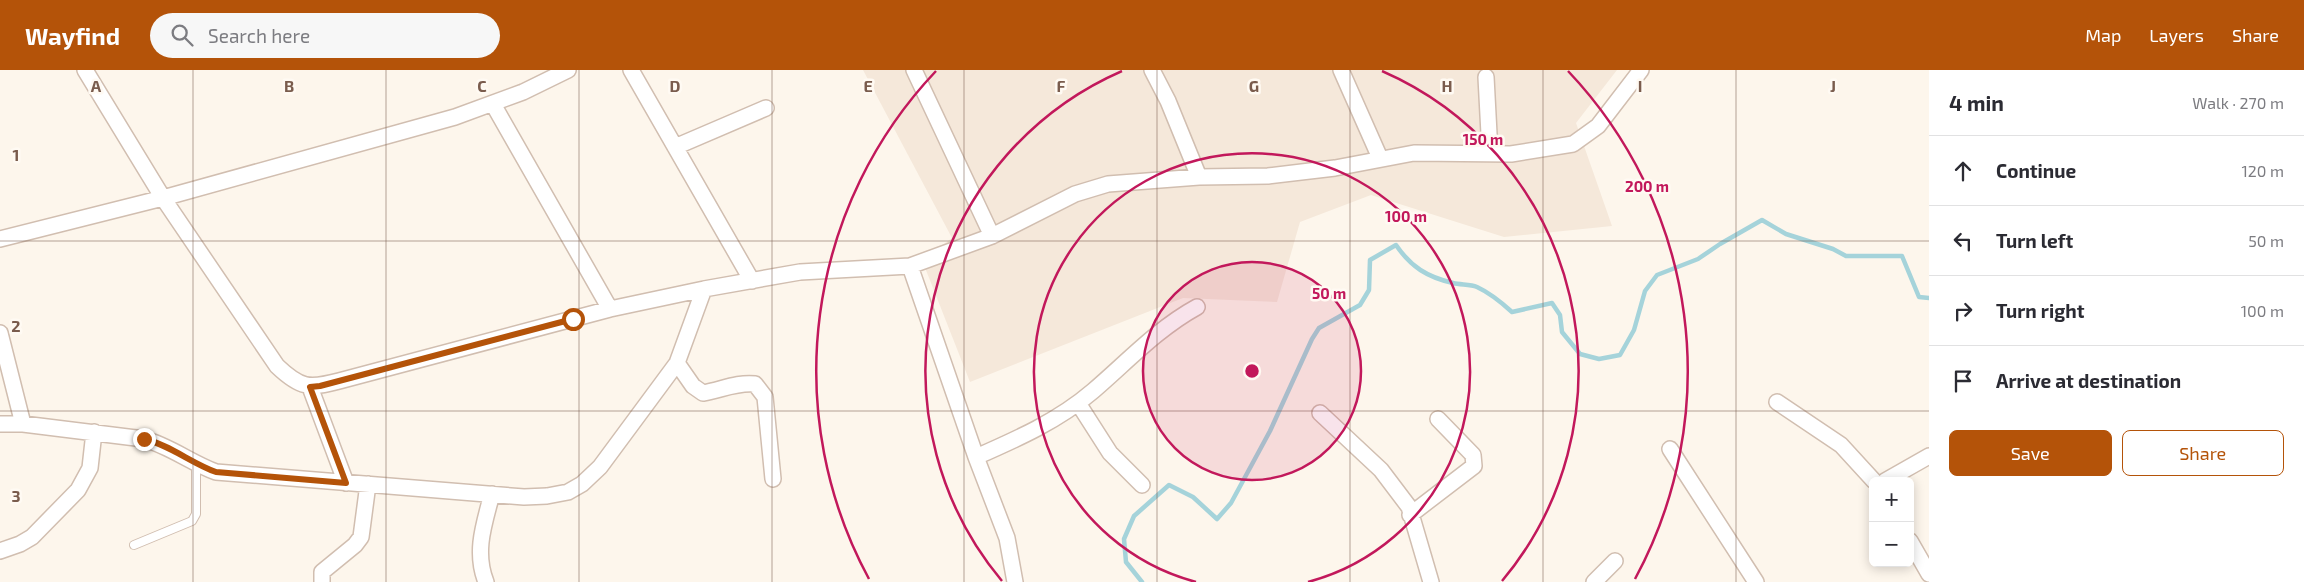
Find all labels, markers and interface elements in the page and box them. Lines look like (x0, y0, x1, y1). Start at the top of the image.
search box (150, 13, 500, 58)
text: Wayfind (25, 21, 120, 50)
icon: search (168, 21, 196, 49)
text: Search here (208, 24, 310, 47)
text: Map (2085, 24, 2121, 46)
text: Layers (2149, 24, 2204, 46)
text: Share (2232, 24, 2279, 46)
text: A (91, 76, 102, 95)
text: B (284, 76, 294, 95)
text: C (477, 76, 487, 95)
text: D (670, 76, 681, 95)
text: E (863, 76, 873, 95)
text: F (1057, 76, 1066, 95)
text: G (1249, 76, 1259, 95)
text: H (1441, 76, 1453, 95)
text: I (1638, 76, 1642, 95)
text: J (1830, 76, 1836, 95)
text: 4 min (1949, 90, 2004, 115)
text: Walk · 270 m (2192, 93, 2284, 112)
text: 150 m (1463, 130, 1503, 148)
text: 1 (13, 145, 19, 164)
icon: ahead (1949, 157, 1977, 185)
text: Continue (1996, 159, 2076, 182)
text: 120 m (2241, 161, 2284, 180)
text: 200 m (1625, 177, 1669, 195)
text: 100 m (1385, 207, 1427, 225)
icon: left (1949, 227, 1977, 255)
text: Turn left (1996, 229, 2073, 252)
text: 50 m (2248, 231, 2284, 250)
text: 50 m (1312, 284, 1346, 302)
icon: right (1949, 297, 1977, 325)
text: Turn right (1996, 299, 2084, 322)
text: 100 m (2241, 301, 2284, 320)
route start (562, 308, 585, 331)
text: 2 (11, 316, 21, 335)
centre of rings (1243, 362, 1261, 380)
icon: arrive (1949, 367, 1977, 395)
text: Arrive at destination (1996, 369, 2181, 392)
route end (133, 428, 156, 451)
button: Save (1949, 430, 2112, 476)
button: Share (2122, 430, 2284, 476)
map controls (1869, 477, 1914, 567)
button: + (1869, 477, 1914, 522)
text: 3 (11, 486, 21, 505)
button: − (1869, 522, 1914, 567)

